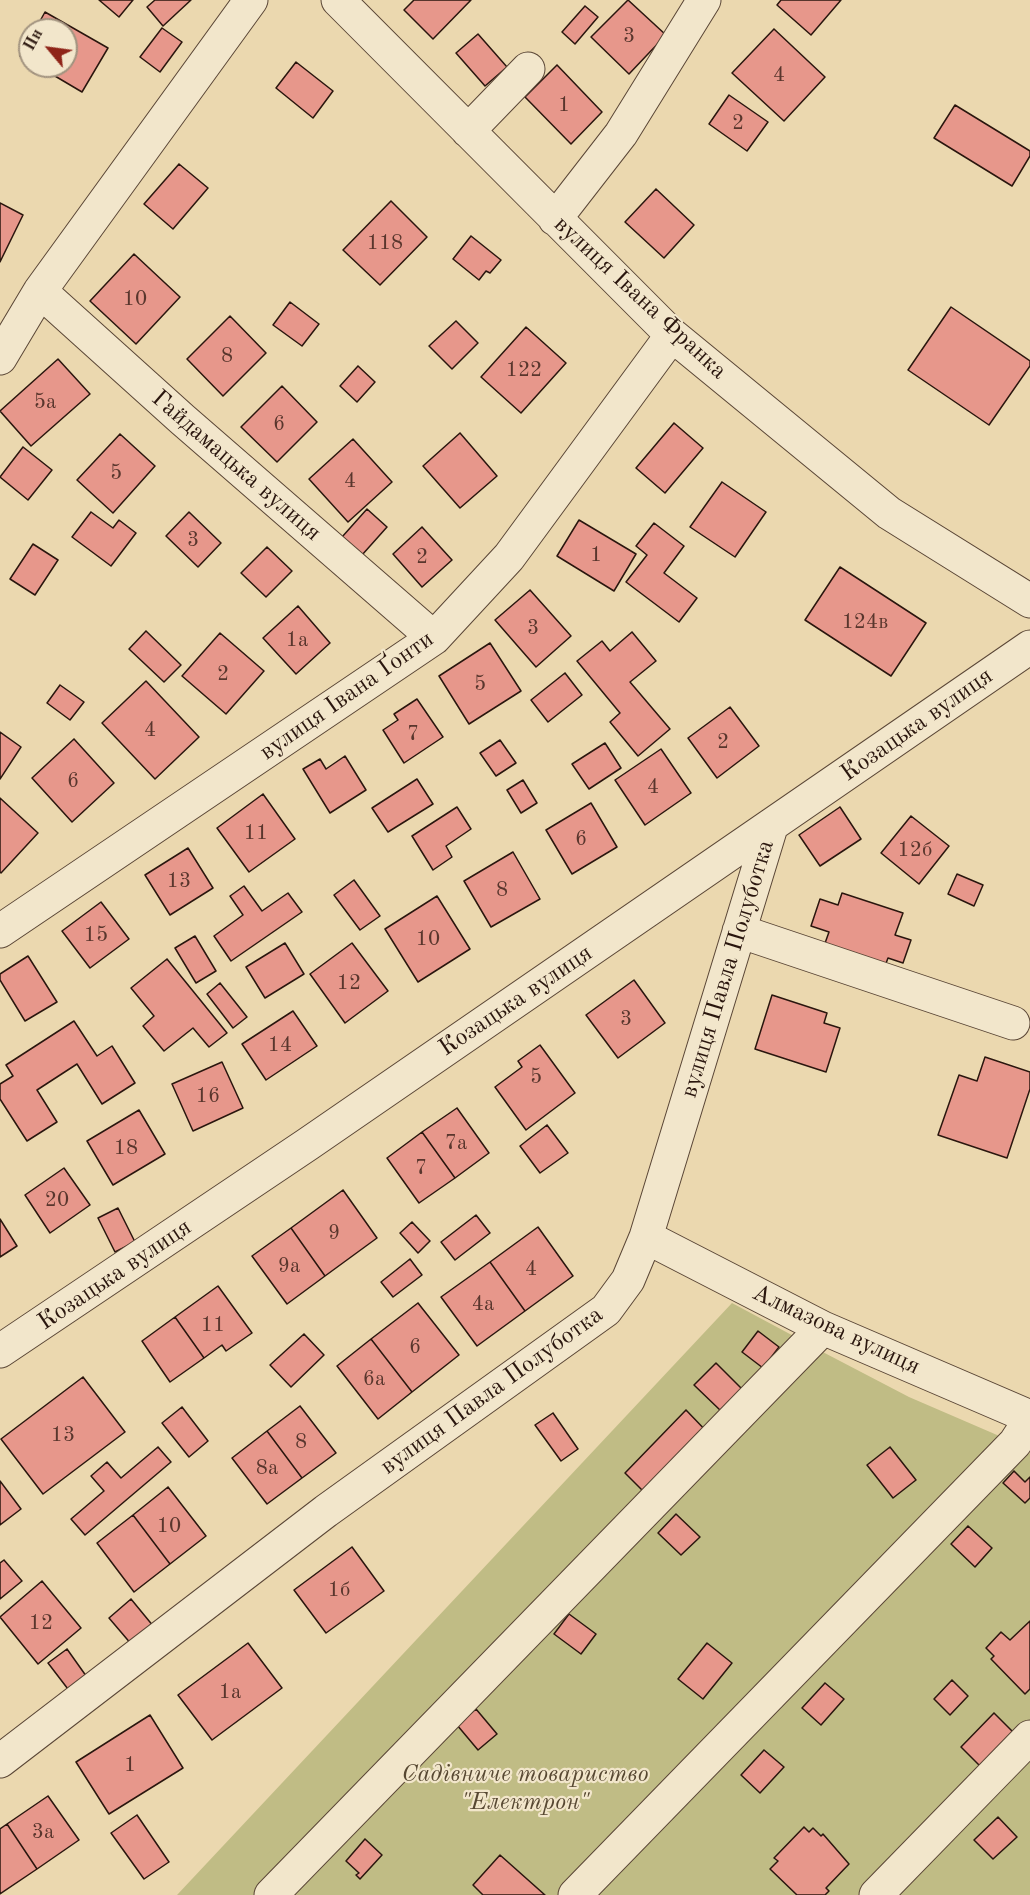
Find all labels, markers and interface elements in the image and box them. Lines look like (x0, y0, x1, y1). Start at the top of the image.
north arrow (18, 18, 78, 78)
house number: 3 (623, 23, 635, 49)
text: Пн (22, 27, 46, 54)
house number: 4 (773, 62, 785, 88)
house number: 1 (558, 92, 570, 118)
house number: 2 (732, 110, 744, 136)
street label: вулиця Івана Франка (547, 210, 733, 386)
house number: 118 (367, 230, 403, 256)
house number: 10 (123, 286, 147, 312)
house number: 8 (221, 343, 233, 369)
house number: 122 (506, 357, 542, 383)
street label: Гайдамацька вулиця (145, 384, 327, 548)
house number: 5а (34, 389, 56, 415)
house number: 6 (273, 411, 285, 437)
house number: 5 (110, 460, 122, 486)
house number: 4 (344, 468, 356, 494)
house number: 3 (187, 527, 199, 553)
house number: 1 (590, 542, 602, 568)
house number: 2 (416, 544, 428, 570)
house number: 124в (842, 609, 888, 635)
house number: 3 (527, 615, 539, 641)
street label: вулиця Івана Ґонти (254, 625, 440, 767)
house number: 1а (286, 627, 308, 653)
house number: 2 (217, 661, 229, 687)
street label: Козацька вулиця (835, 662, 999, 788)
house number: 5 (474, 671, 486, 697)
house number: 4 (144, 717, 156, 743)
house number: 7 (407, 721, 419, 747)
house number: 2 (717, 729, 729, 755)
house number: 6 (67, 768, 79, 794)
house number: 4 (647, 774, 659, 800)
house number: 11 (244, 820, 268, 846)
house number: 6 (575, 826, 587, 852)
street label: вулиця Павла Полуботка (675, 837, 781, 1101)
house number: 12б (898, 837, 932, 863)
house number: 13 (167, 868, 191, 894)
house number: 8 (496, 877, 508, 903)
house number: 15 (84, 922, 108, 948)
house number: 10 (416, 926, 440, 952)
street label: Козацька вулиця (434, 939, 598, 1063)
house number: 12 (337, 970, 361, 996)
house number: 3 (620, 1006, 632, 1032)
house number: 14 (268, 1032, 292, 1058)
house number: 5 (530, 1064, 542, 1090)
house number: 16 (196, 1083, 220, 1109)
house number: 7а (445, 1130, 467, 1156)
house number: 18 (114, 1135, 138, 1161)
house number: 7 (415, 1155, 427, 1181)
house number: 20 (45, 1187, 69, 1213)
street label: Козацька вулиця (33, 1213, 197, 1337)
house number: 9 (328, 1220, 340, 1246)
house number: 9а (278, 1253, 300, 1279)
house number: 4 (525, 1256, 537, 1282)
street label: Алмазова вулиця (747, 1278, 925, 1382)
house number: 4а (472, 1291, 494, 1317)
street label: вулиця Павла Полуботка (375, 1301, 609, 1481)
house number: 11 (201, 1312, 225, 1338)
house number: 6 (409, 1334, 421, 1360)
house number: 6а (363, 1366, 385, 1392)
house number: 13 (51, 1422, 75, 1448)
house number: 8 (295, 1429, 307, 1455)
house number: 8а (256, 1455, 278, 1481)
house number: 10 (157, 1513, 181, 1539)
house number: 1б (328, 1577, 350, 1603)
house number: 12 (29, 1610, 53, 1636)
house number: 1а (219, 1679, 241, 1705)
house number: 1 (124, 1752, 136, 1778)
park label: Садівниче товариство "Електрон" (401, 1761, 649, 1817)
house number: 3а (32, 1819, 54, 1845)

